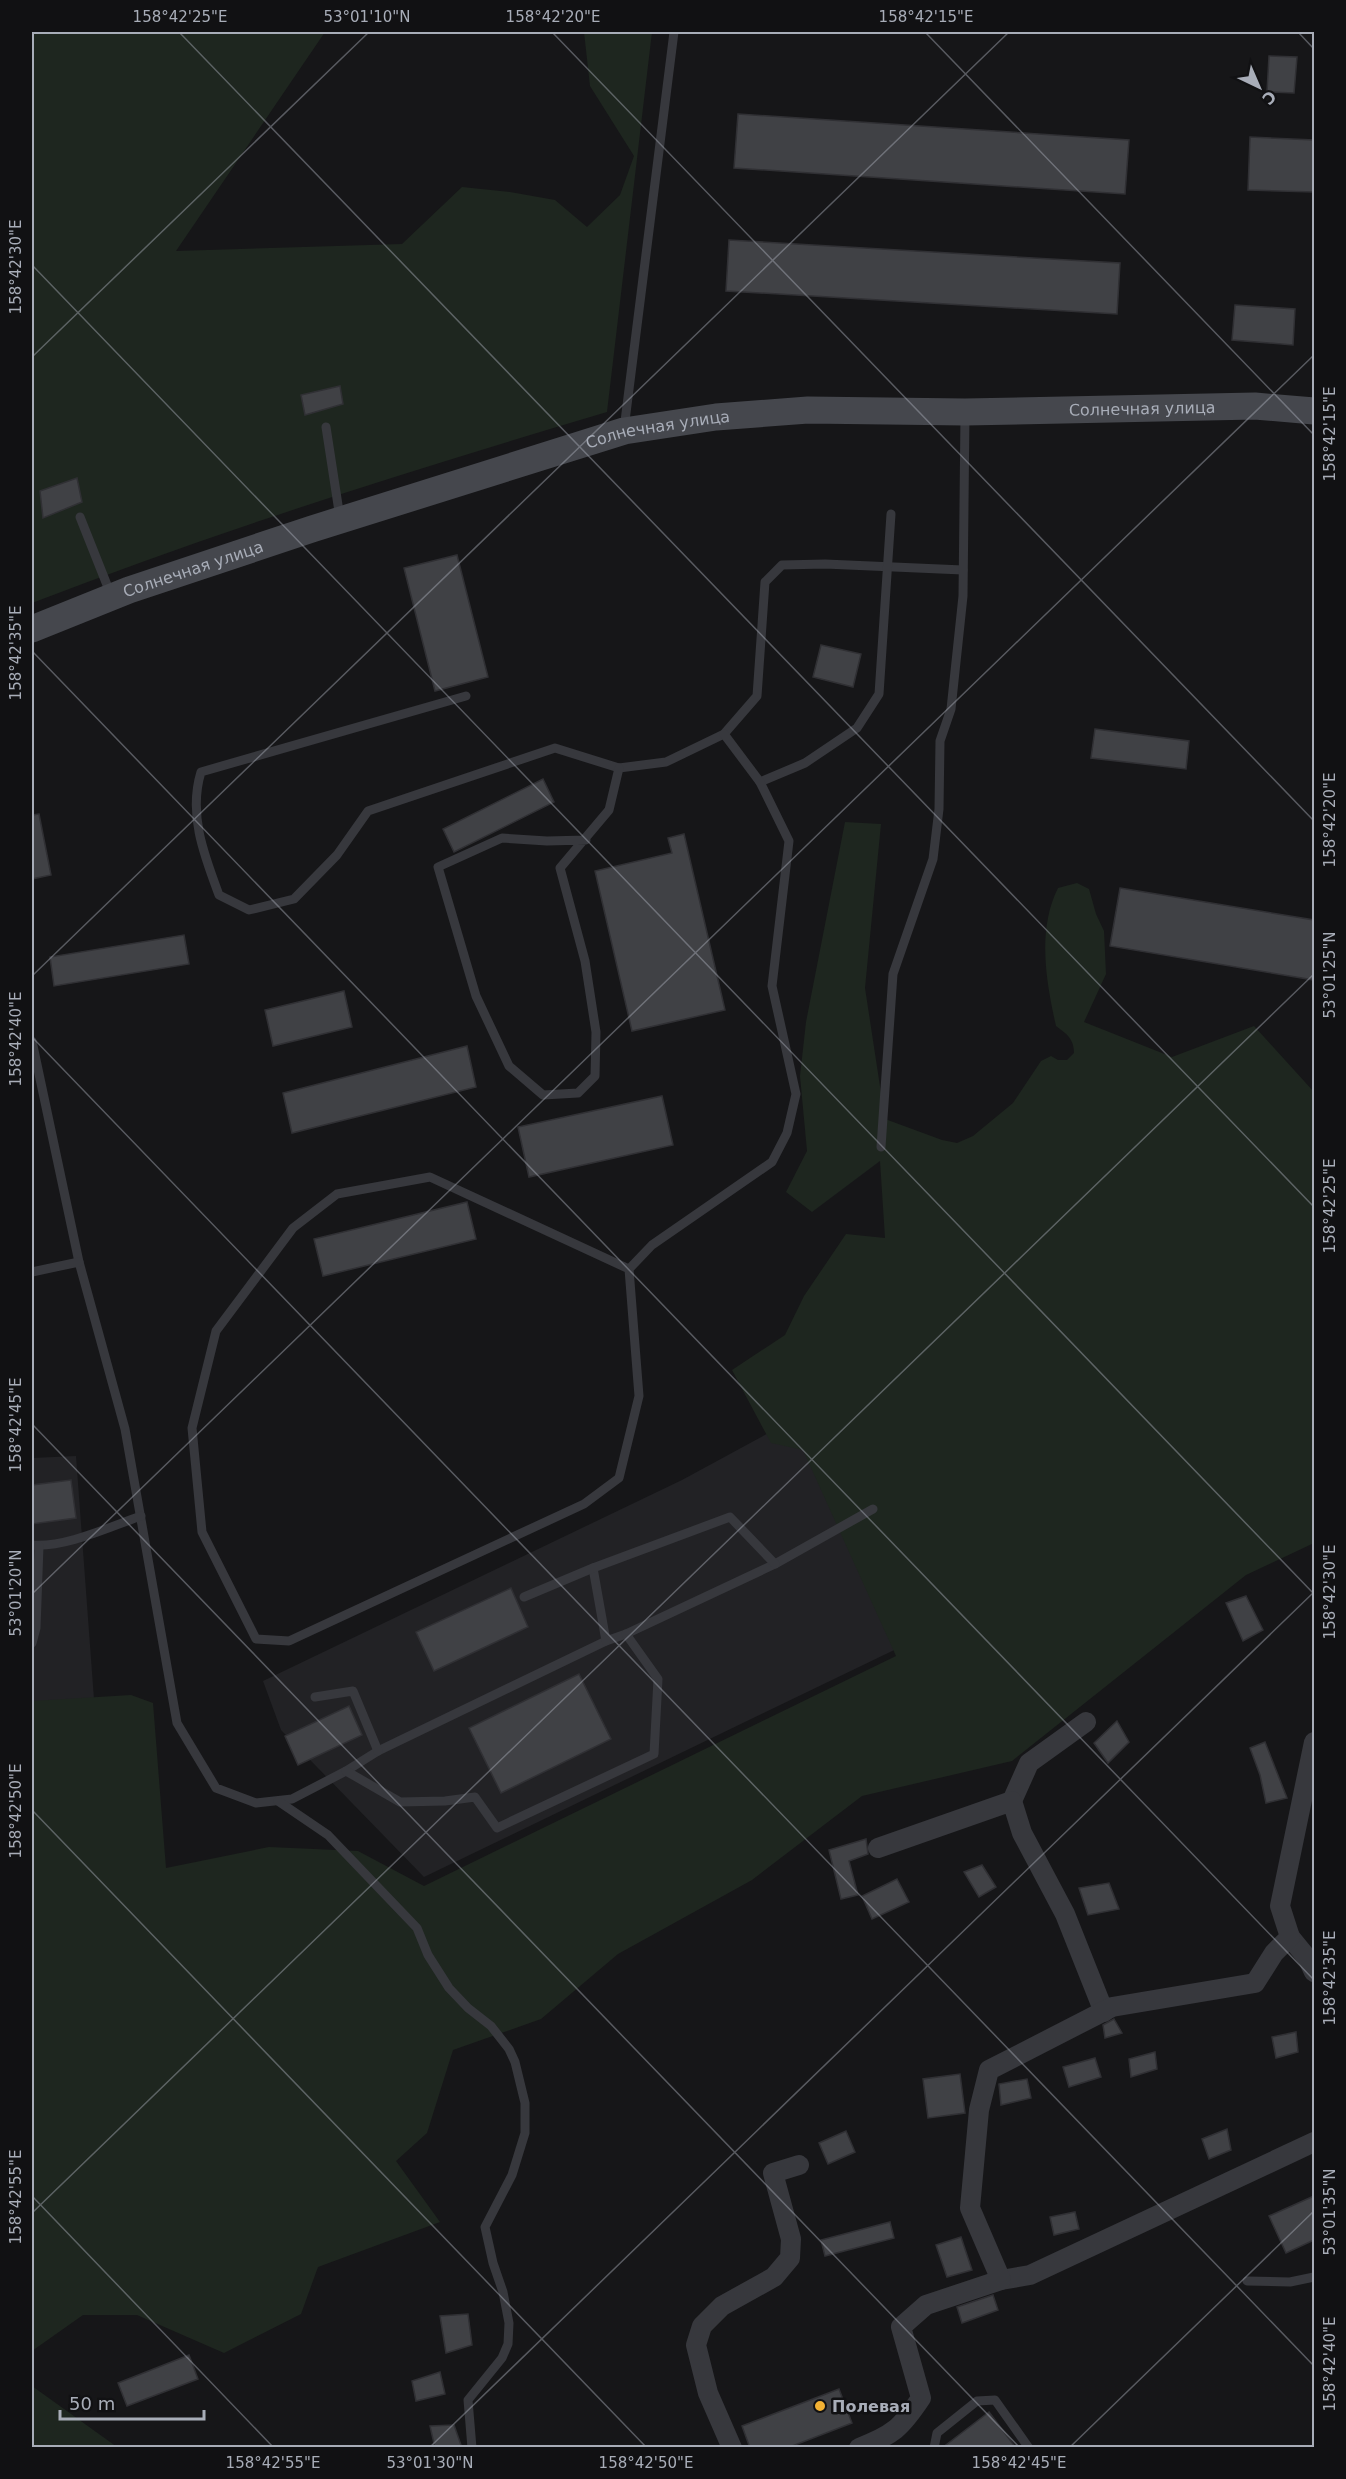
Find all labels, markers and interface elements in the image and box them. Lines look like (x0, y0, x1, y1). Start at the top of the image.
text: 158°42'25"E (133, 8, 227, 26)
text: 53°01'10"N (323, 8, 411, 26)
text: 158°42'20"E (506, 8, 600, 26)
text: 158°42'15"E (879, 8, 973, 26)
north arrow (1229, 57, 1289, 117)
text: С (1258, 87, 1280, 108)
text: 158°42'30"E (7, 220, 25, 314)
text: 158°42'15"E (1321, 387, 1339, 481)
street label: Солнечная улица (1069, 398, 1216, 420)
street label: Солнечная улица (583, 407, 731, 452)
street label: Солнечная улица (120, 537, 266, 601)
text: 158°42'35"E (7, 606, 25, 700)
text: 158°42'20"E (1321, 773, 1339, 867)
text: 53°01'25"N (1321, 931, 1339, 1019)
text: 158°42'40"E (7, 992, 25, 1086)
text: 158°42'25"E (1321, 1159, 1339, 1253)
text: 158°42'45"E (7, 1378, 25, 1472)
text: 158°42'30"E (1321, 1545, 1339, 1639)
text: 53°01'20"N (7, 1549, 25, 1637)
text: 158°42'50"E (7, 1764, 25, 1858)
text: 158°42'35"E (1321, 1931, 1339, 2025)
text: 158°42'55"E (7, 2150, 25, 2244)
text: 53°01'35"N (1321, 2168, 1339, 2256)
text: 158°42'40"E (1321, 2317, 1339, 2411)
scale bar (60, 2383, 204, 2421)
text: 50 m (69, 2393, 115, 2414)
place label: Полевая (832, 2397, 910, 2416)
marker: Полевая (813, 2399, 827, 2413)
text: 158°42'55"E (226, 2454, 320, 2472)
text: 53°01'30"N (386, 2454, 474, 2472)
text: 158°42'50"E (599, 2454, 693, 2472)
text: 158°42'45"E (972, 2454, 1066, 2472)

